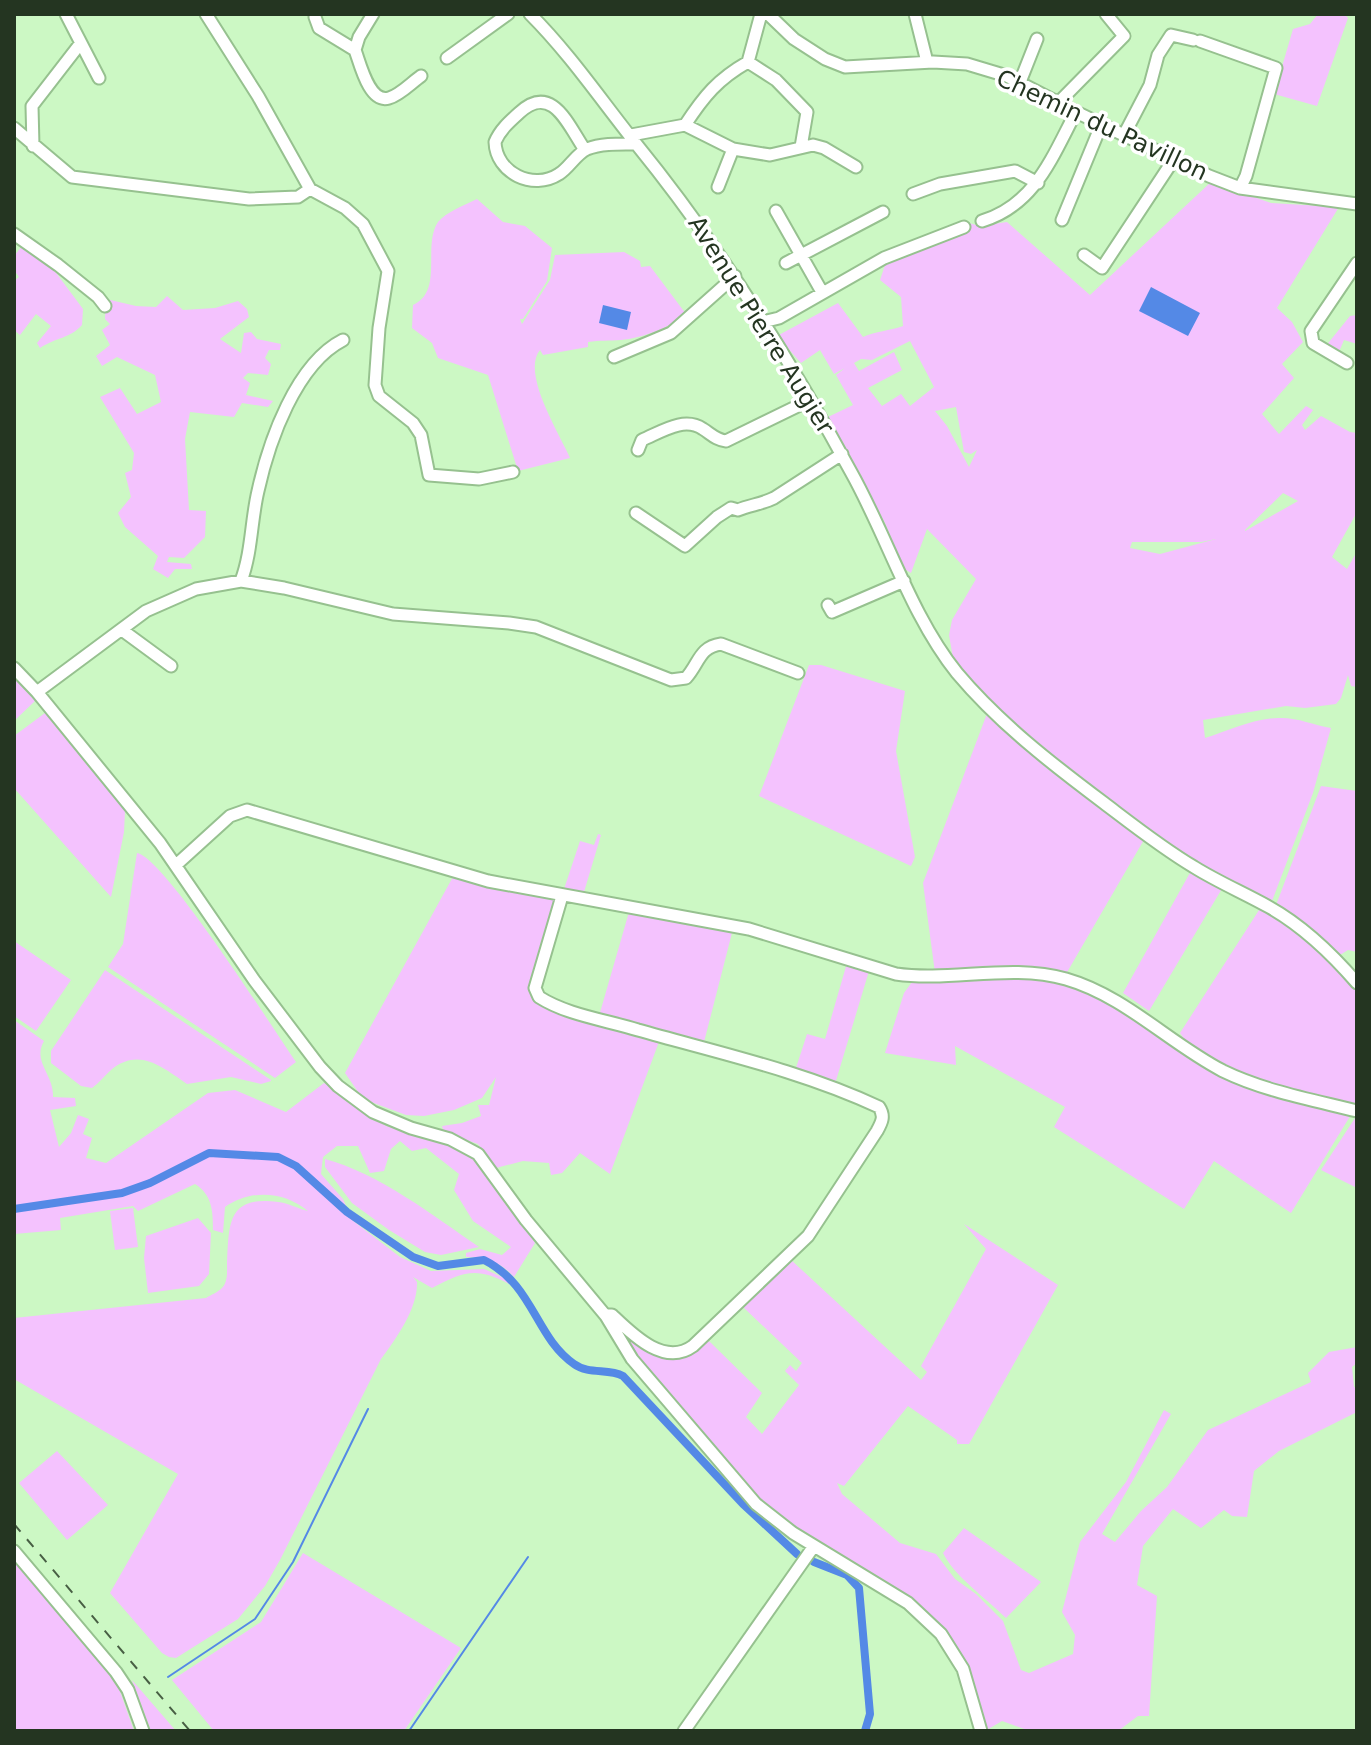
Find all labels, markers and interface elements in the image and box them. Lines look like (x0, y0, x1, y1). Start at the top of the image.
street label: Chemin du Pavillon (992, 64, 1212, 186)
street label: Avenue Pierre Augier (682, 211, 840, 439)

